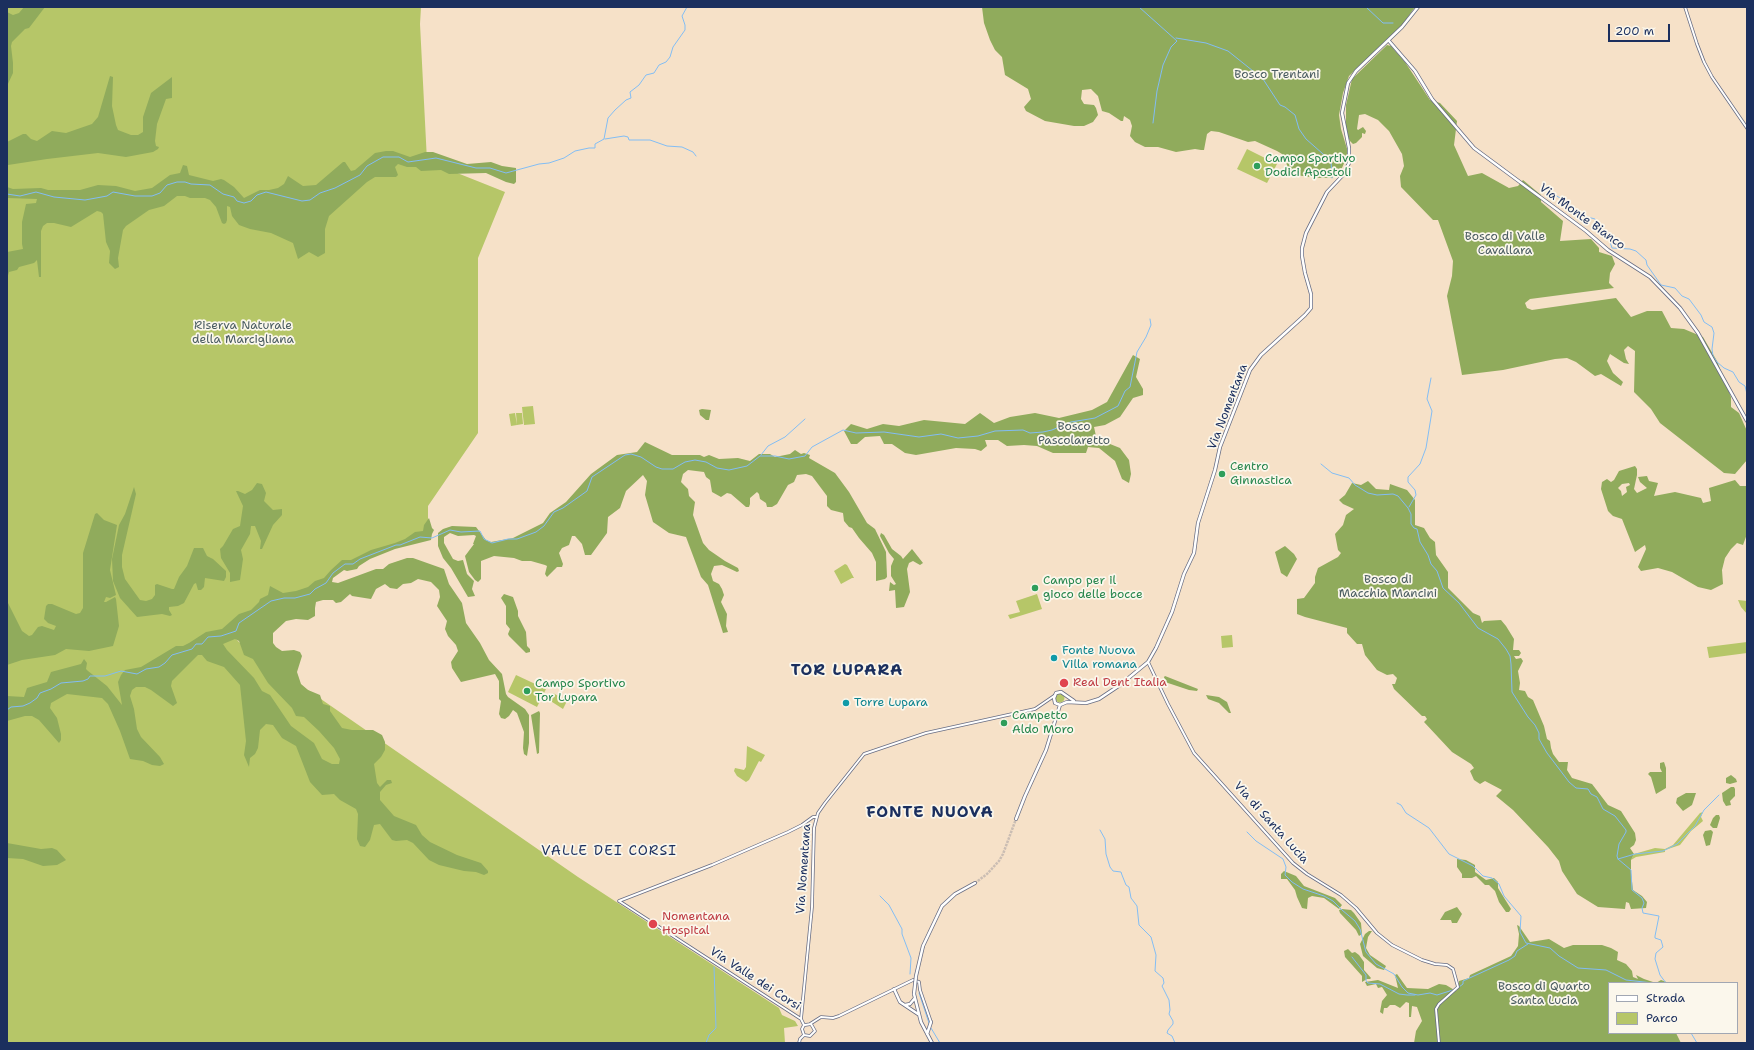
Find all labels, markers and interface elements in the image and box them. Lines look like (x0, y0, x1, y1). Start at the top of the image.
scale bar (1610, 16, 1672, 42)
text: 200 m (1615, 23, 1654, 39)
park label: Bosco Trentani (1234, 68, 1320, 82)
place label: Campo Sportivo Dodici Apostoli (1265, 152, 1356, 180)
marker: Campo Sportivo Dodici Apostoli (1252, 161, 1262, 171)
street label: Via Monte Bianco (1536, 181, 1628, 253)
park label: Bosco di Valle Cavallara (1465, 230, 1545, 258)
park label: Riserva Naturale della Marcigliana (192, 319, 294, 347)
street label: Via Nomentana (1205, 362, 1251, 452)
park label: Bosco Pascolaretto (1038, 420, 1110, 448)
place label: Centro Ginnastica (1230, 460, 1292, 488)
marker: Centro Ginnastica (1217, 469, 1227, 479)
park label: Bosco di Macchia Mancini (1339, 573, 1437, 601)
place label: Campo per il gioco delle bocce (1043, 574, 1143, 602)
marker: Campo per il gioco delle bocce (1030, 583, 1040, 593)
place label: Fonte Nuova Villa romana (1062, 644, 1137, 672)
marker: Fonte Nuova Villa romana (1049, 653, 1059, 663)
district label: TOR LUPARA (791, 661, 903, 681)
place label: Real Dent Italia (1073, 676, 1167, 690)
place label: Campo Sportivo Tor Lupara (535, 677, 626, 705)
marker: Real Dent Italia (1058, 677, 1070, 689)
marker: Campo Sportivo Tor Lupara (522, 686, 532, 696)
place label: Torre Lupara (854, 696, 928, 710)
marker: Torre Lupara (841, 698, 851, 708)
place label: Campetto Aldo Moro (1012, 709, 1074, 737)
marker: Campetto Aldo Moro (999, 718, 1009, 728)
street label: Via di Santa Lucia (1231, 779, 1311, 867)
district label: FONTE NUOVA (866, 803, 994, 823)
street label: Via Nomentana (794, 823, 814, 915)
district label: VALLE DEI CORSI (541, 843, 677, 859)
place label: Nomentana Hospital (662, 910, 730, 938)
marker: Nomentana Hospital (647, 918, 659, 930)
street label: Via Valle dei Corsi (707, 944, 803, 1014)
park label: Bosco di Quarto Santa Lucia (1498, 980, 1590, 1008)
legend (1608, 982, 1738, 1034)
text: Strada (1646, 990, 1685, 1006)
text: Parco (1646, 1010, 1678, 1026)

